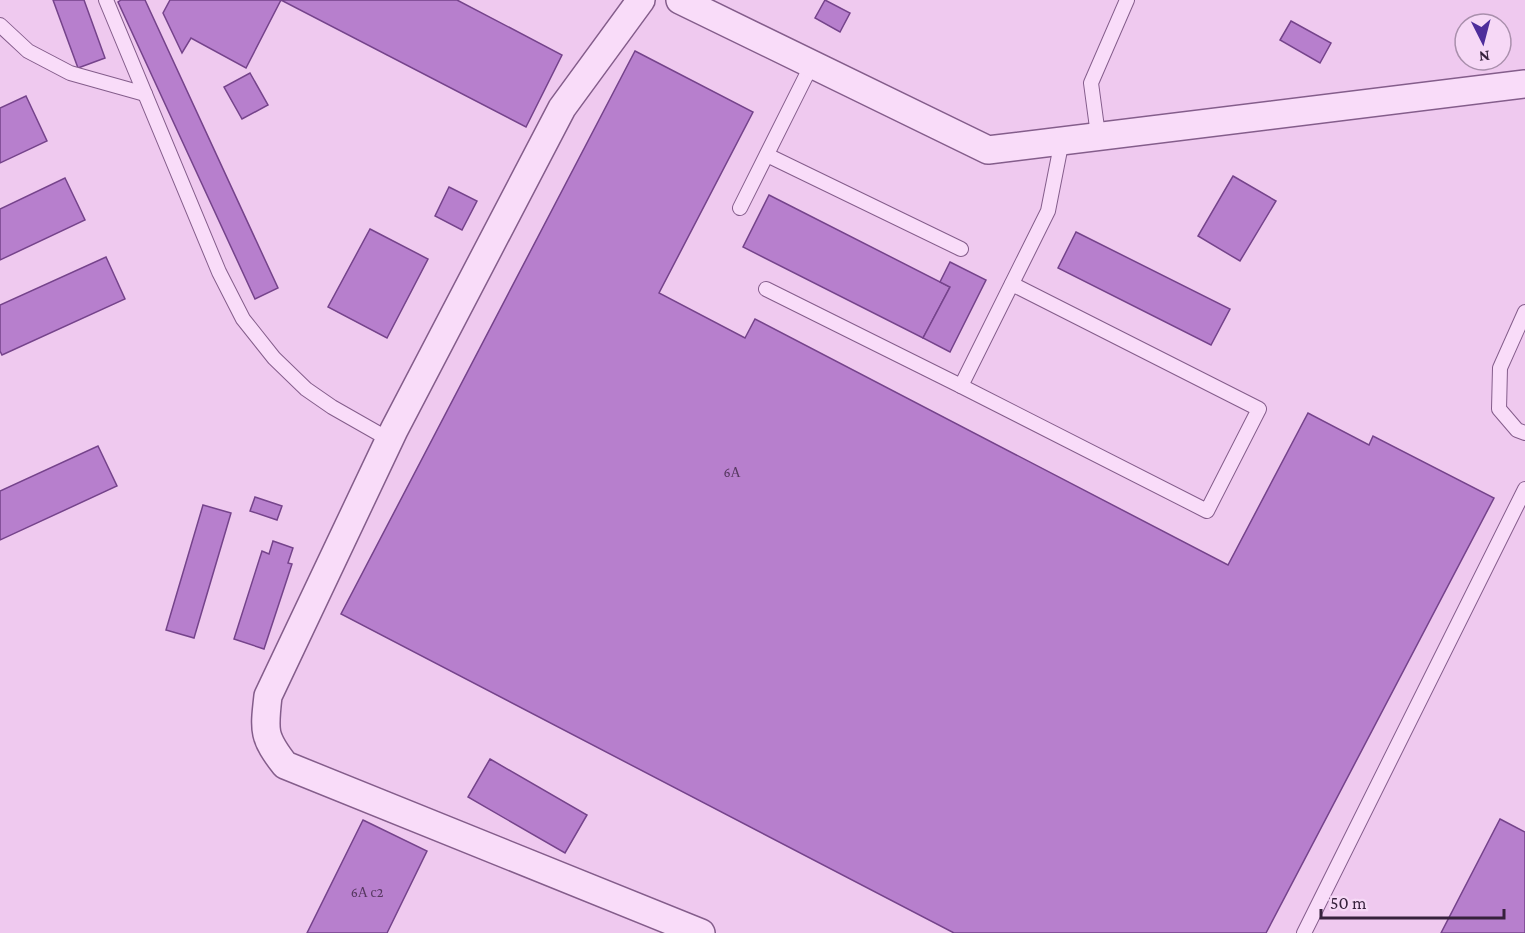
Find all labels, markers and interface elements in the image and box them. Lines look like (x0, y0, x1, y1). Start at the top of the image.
north arrow (1453, 12, 1513, 72)
text: N (1478, 47, 1491, 65)
house number: 6А (723, 464, 741, 480)
scale bar (1321, 882, 1504, 920)
house number: 6А с2 (351, 884, 384, 900)
text: 50 m (1330, 893, 1367, 913)

